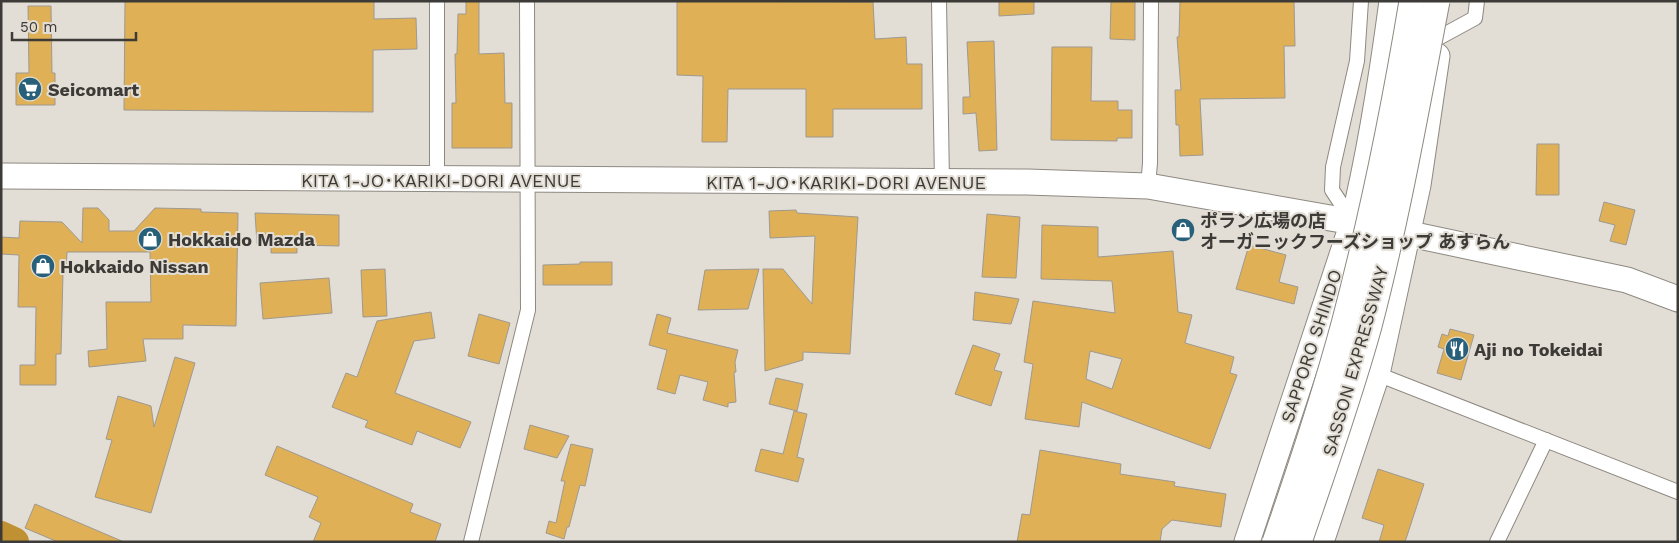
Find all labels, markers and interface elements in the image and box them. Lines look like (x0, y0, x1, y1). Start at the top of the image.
scale bar (12, 10, 136, 42)
text: 50 m (20, 18, 57, 36)
supermarket icon: Seicomart (17, 76, 43, 102)
place label: Seicomart (48, 79, 139, 100)
street label: KITA 1-JO･KARIKI-DORI AVENUE (301, 170, 581, 191)
street label: KITA 1-JO･KARIKI-DORI AVENUE (706, 172, 986, 193)
place label: ポラン広場の店 オーガニックフーズショップ あすらん (1200, 210, 1510, 252)
shop icon: ポラン広場の店 オーガニックフーズショップ あすらん (1170, 217, 1196, 243)
shop icon: Hokkaido Mazda (137, 226, 163, 252)
place label: Hokkaido Mazda (168, 229, 316, 250)
shop icon: Hokkaido Nissan (30, 253, 56, 279)
place label: Hokkaido Nissan (60, 256, 209, 277)
street label: SASSON EXPRESSWAY (1318, 263, 1392, 458)
street label: SAPPORO SHINDO (1276, 267, 1346, 425)
restaurant icon: Aji no Tokeidai (1444, 336, 1470, 362)
place label: Aji no Tokeidai (1474, 339, 1603, 360)

